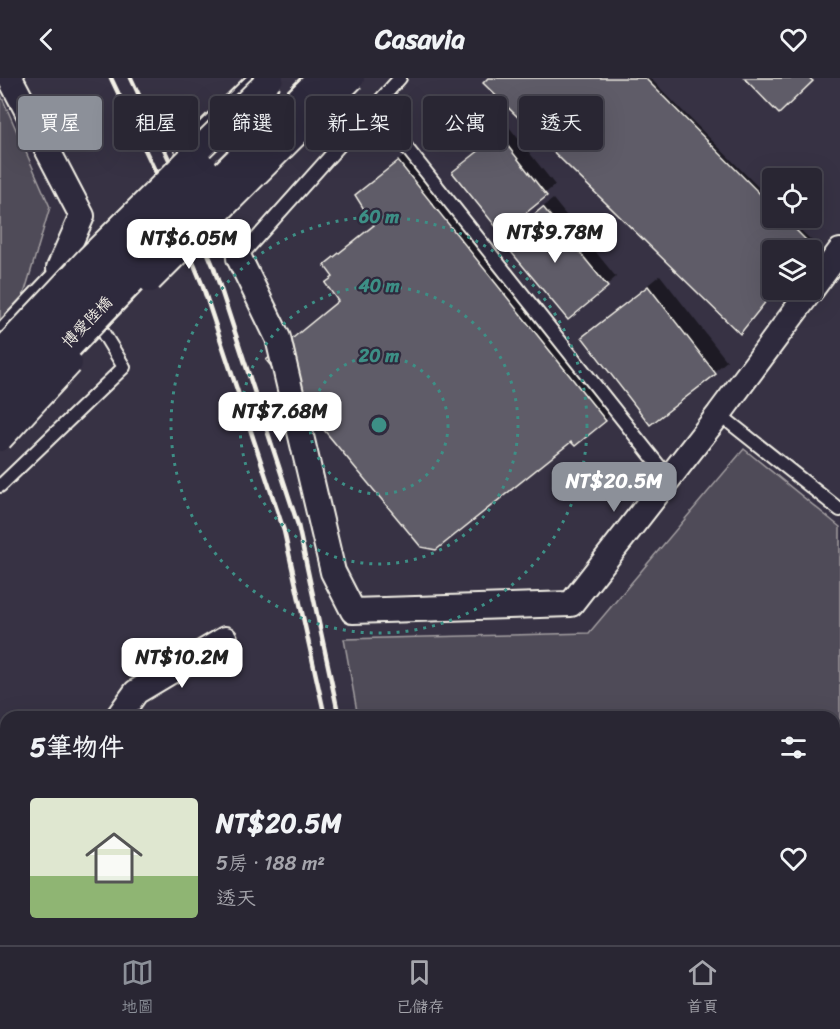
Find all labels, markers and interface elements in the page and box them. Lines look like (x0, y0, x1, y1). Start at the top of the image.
text: Casavia (375, 15, 465, 63)
icon: back (30, 23, 63, 56)
icon: heart (777, 23, 810, 56)
chip: 買屋 (18, 96, 102, 150)
chip: 租屋 (114, 96, 198, 150)
chip: 篩選 (210, 96, 294, 150)
chip: 新上架 (306, 96, 411, 150)
chip: 公寓 (423, 96, 507, 150)
chip: 透天 (519, 96, 603, 150)
map controls (762, 168, 822, 300)
button: locate (762, 168, 822, 228)
text: 60 m (358, 201, 399, 233)
pin: NT$9.78M (493, 213, 617, 264)
text: NT$9.78M (507, 215, 603, 250)
pin: NT$6.05M (127, 219, 251, 270)
text: NT$6.05M (141, 221, 237, 256)
button: layers (762, 240, 822, 300)
text: 40 m (357, 270, 400, 302)
street label: 博愛陸橋 (54, 289, 120, 355)
text: 20 m (358, 340, 399, 372)
pin: NT$7.68M (218, 392, 342, 443)
text: NT$7.68M (233, 394, 327, 429)
centre of rings (369, 415, 389, 435)
pin: NT$20.5M (552, 462, 676, 513)
text: NT$20.5M (566, 464, 662, 499)
pin: NT$10.2M (120, 638, 244, 689)
text: NT$10.2M (136, 640, 228, 675)
text: 5筆物件 (30, 724, 124, 770)
icon: filters (777, 731, 810, 764)
text: NT$20.5M (216, 800, 342, 846)
icon: home (78, 822, 150, 894)
icon: heart (777, 842, 810, 875)
text: 5房 · 188 m² (216, 846, 325, 881)
text: 透天 (216, 881, 256, 916)
tab: 地圖 (121, 956, 154, 1021)
tab: 已儲存 (396, 956, 444, 1021)
tab: 首頁 (686, 956, 719, 1021)

